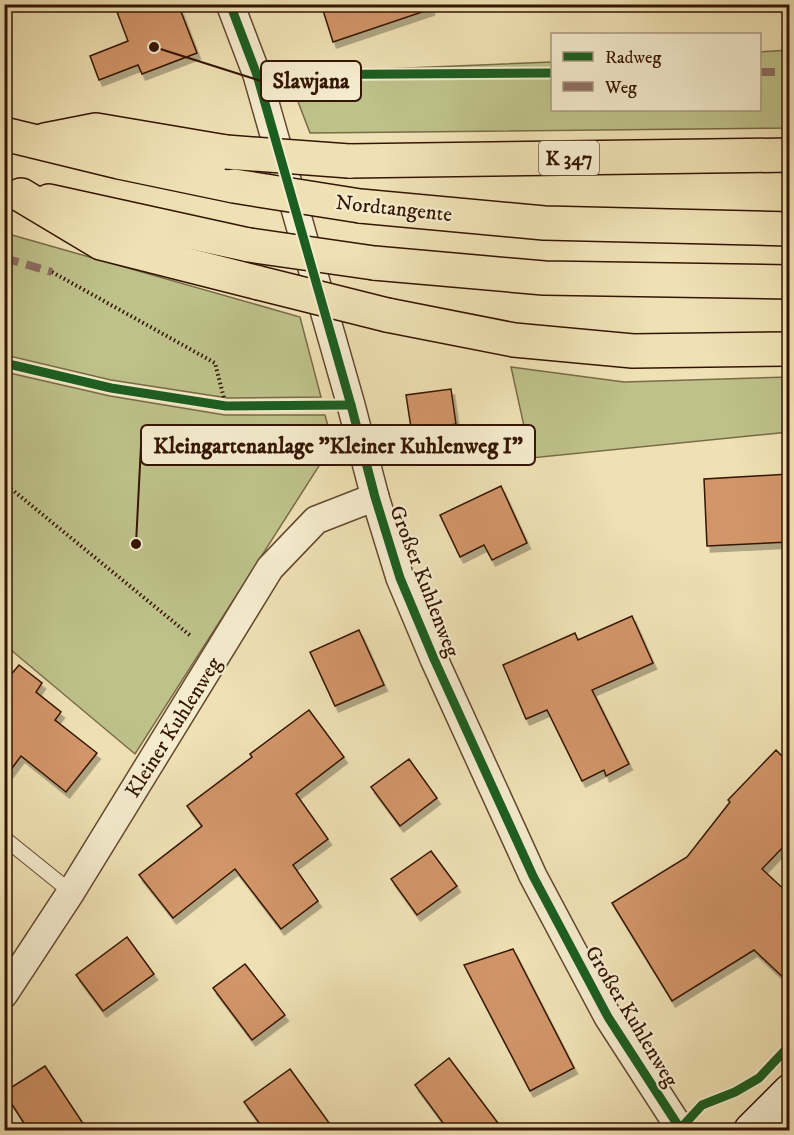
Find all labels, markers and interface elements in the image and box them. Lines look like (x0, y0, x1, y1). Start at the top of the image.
legend (551, 33, 761, 111)
text: Radweg (605, 47, 661, 69)
callout: Slawjana (261, 61, 361, 101)
text: Slawjana (273, 68, 350, 96)
text: Weg (604, 77, 637, 99)
road number: K 347 (539, 141, 599, 175)
street label: Nordtangente (334, 190, 454, 228)
callout: Kleingartenanlage "Kleiner Kuhlenweg I" (141, 425, 535, 465)
text: Kleingartenanlage "Kleiner Kuhlenweg I" (153, 433, 523, 460)
street label: Großer Kuhlenweg (383, 502, 465, 662)
street label: Kleiner Kuhlenweg (120, 652, 228, 803)
street label: Großer Kuhlenweg (579, 941, 684, 1093)

